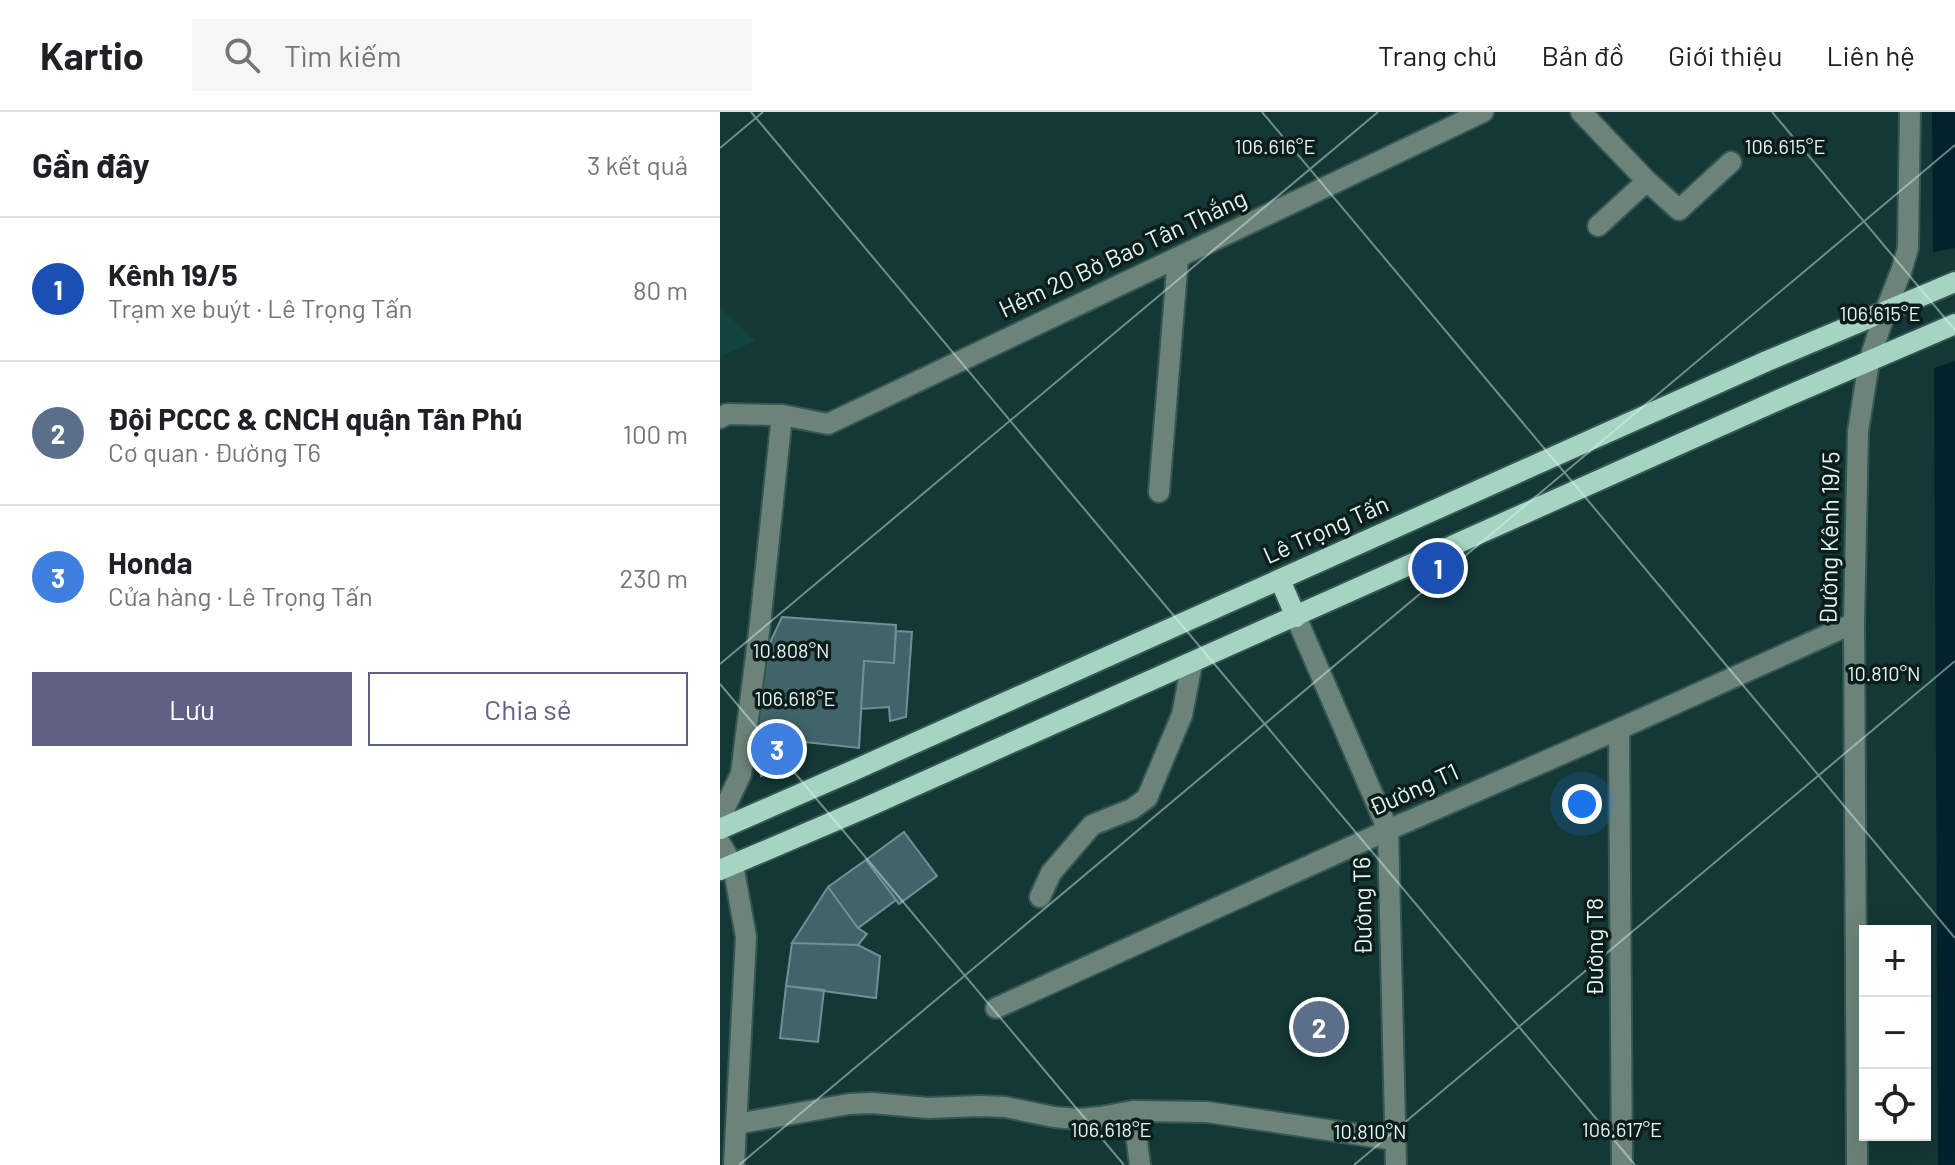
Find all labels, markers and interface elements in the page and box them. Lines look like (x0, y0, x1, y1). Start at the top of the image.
search box (192, 19, 752, 91)
text: Kartio (40, 32, 144, 78)
icon: search (220, 33, 264, 77)
text: Tìm kiếm (284, 37, 402, 73)
text: Trang chủ (1378, 38, 1497, 72)
text: Bản đồ (1541, 38, 1624, 72)
text: Giới thiệu (1668, 38, 1783, 72)
text: Liên hệ (1827, 38, 1915, 72)
text: 106.616°E (1234, 134, 1316, 158)
text: 106.615°E (1744, 134, 1826, 158)
text: Gần đây (32, 144, 150, 185)
text: 3 kết quả (587, 149, 688, 180)
street label: Hẻm 20 Bờ Bao Tân Thắng (994, 182, 1251, 323)
text: Kênh 19/5 (108, 256, 238, 292)
text: 1 (53, 274, 63, 305)
text: 80 m (633, 274, 688, 305)
text: Trạm xe buýt · Lê Trọng Tấn (108, 292, 412, 323)
text: 106.615°E (1839, 301, 1921, 325)
text: Đội PCCC & CNCH quận Tân Phú (108, 400, 522, 436)
text: 2 (51, 418, 65, 449)
text: 100 m (623, 418, 688, 449)
text: Cơ quan · Đường T6 (108, 436, 321, 467)
street label: Đường Kênh 19/5 (1812, 451, 1845, 625)
street label: Lê Trọng Tấn (1258, 488, 1393, 569)
pin: 1 (1412, 538, 1464, 598)
text: Honda (108, 544, 193, 580)
text: 3 (51, 562, 65, 593)
text: 230 m (619, 562, 688, 593)
text: Cửa hàng · Lê Trọng Tấn (108, 580, 373, 611)
text: 10.808°N (752, 638, 830, 662)
text: 10.810°N (1847, 661, 1921, 685)
button: Lưu (32, 672, 352, 746)
button: Chia sẻ (368, 672, 688, 746)
text: 106.618°E (754, 686, 836, 710)
pin: 3 (751, 719, 803, 779)
street label: Đường T1 (1364, 756, 1462, 821)
your location (1562, 784, 1602, 824)
street label: Đường T6 (1346, 857, 1377, 955)
street label: Đường T8 (1579, 898, 1608, 996)
map controls (1859, 925, 1931, 1141)
button: + (1859, 925, 1931, 997)
pin: 2 (1293, 997, 1345, 1057)
button: − (1859, 997, 1931, 1069)
button: locate (1859, 1069, 1931, 1141)
text: 106.618°E (1070, 1117, 1152, 1141)
text: 106.617°E (1582, 1117, 1662, 1141)
text: 10.810°N (1333, 1119, 1407, 1143)

